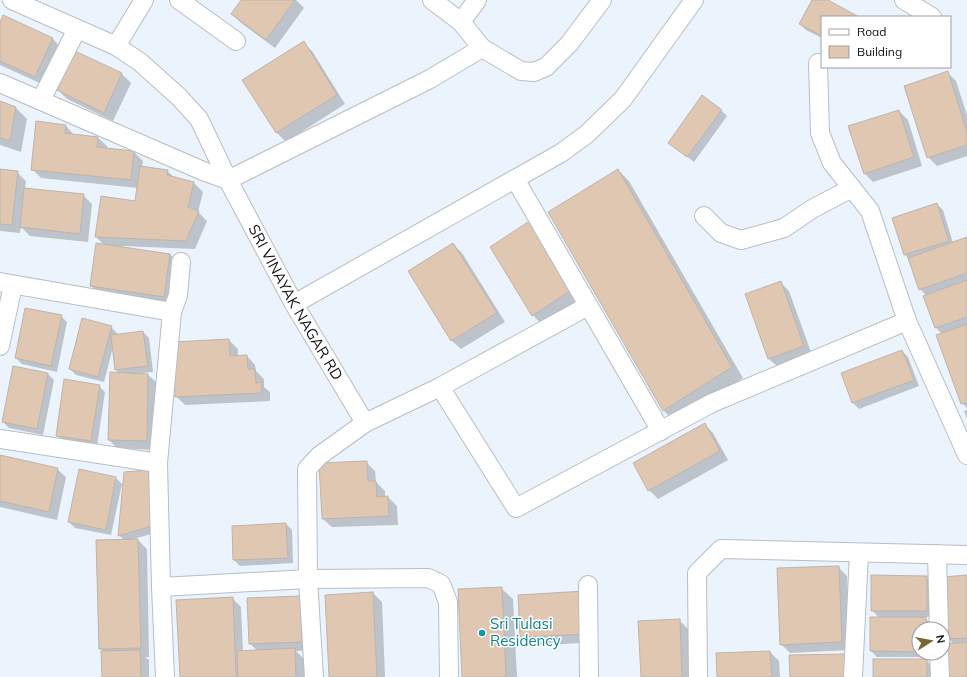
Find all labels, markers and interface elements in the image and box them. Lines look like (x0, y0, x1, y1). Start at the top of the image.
legend (821, 16, 951, 68)
text: Road (857, 24, 886, 39)
text: Building (857, 44, 902, 59)
street label: SRI VINAYAK NAGAR RD (244, 221, 347, 383)
place label: Sri Tulasi Residency (490, 614, 561, 650)
north arrow (911, 621, 951, 661)
marker: Sri Tulasi Residency (477, 628, 487, 638)
text: N (933, 634, 948, 645)

